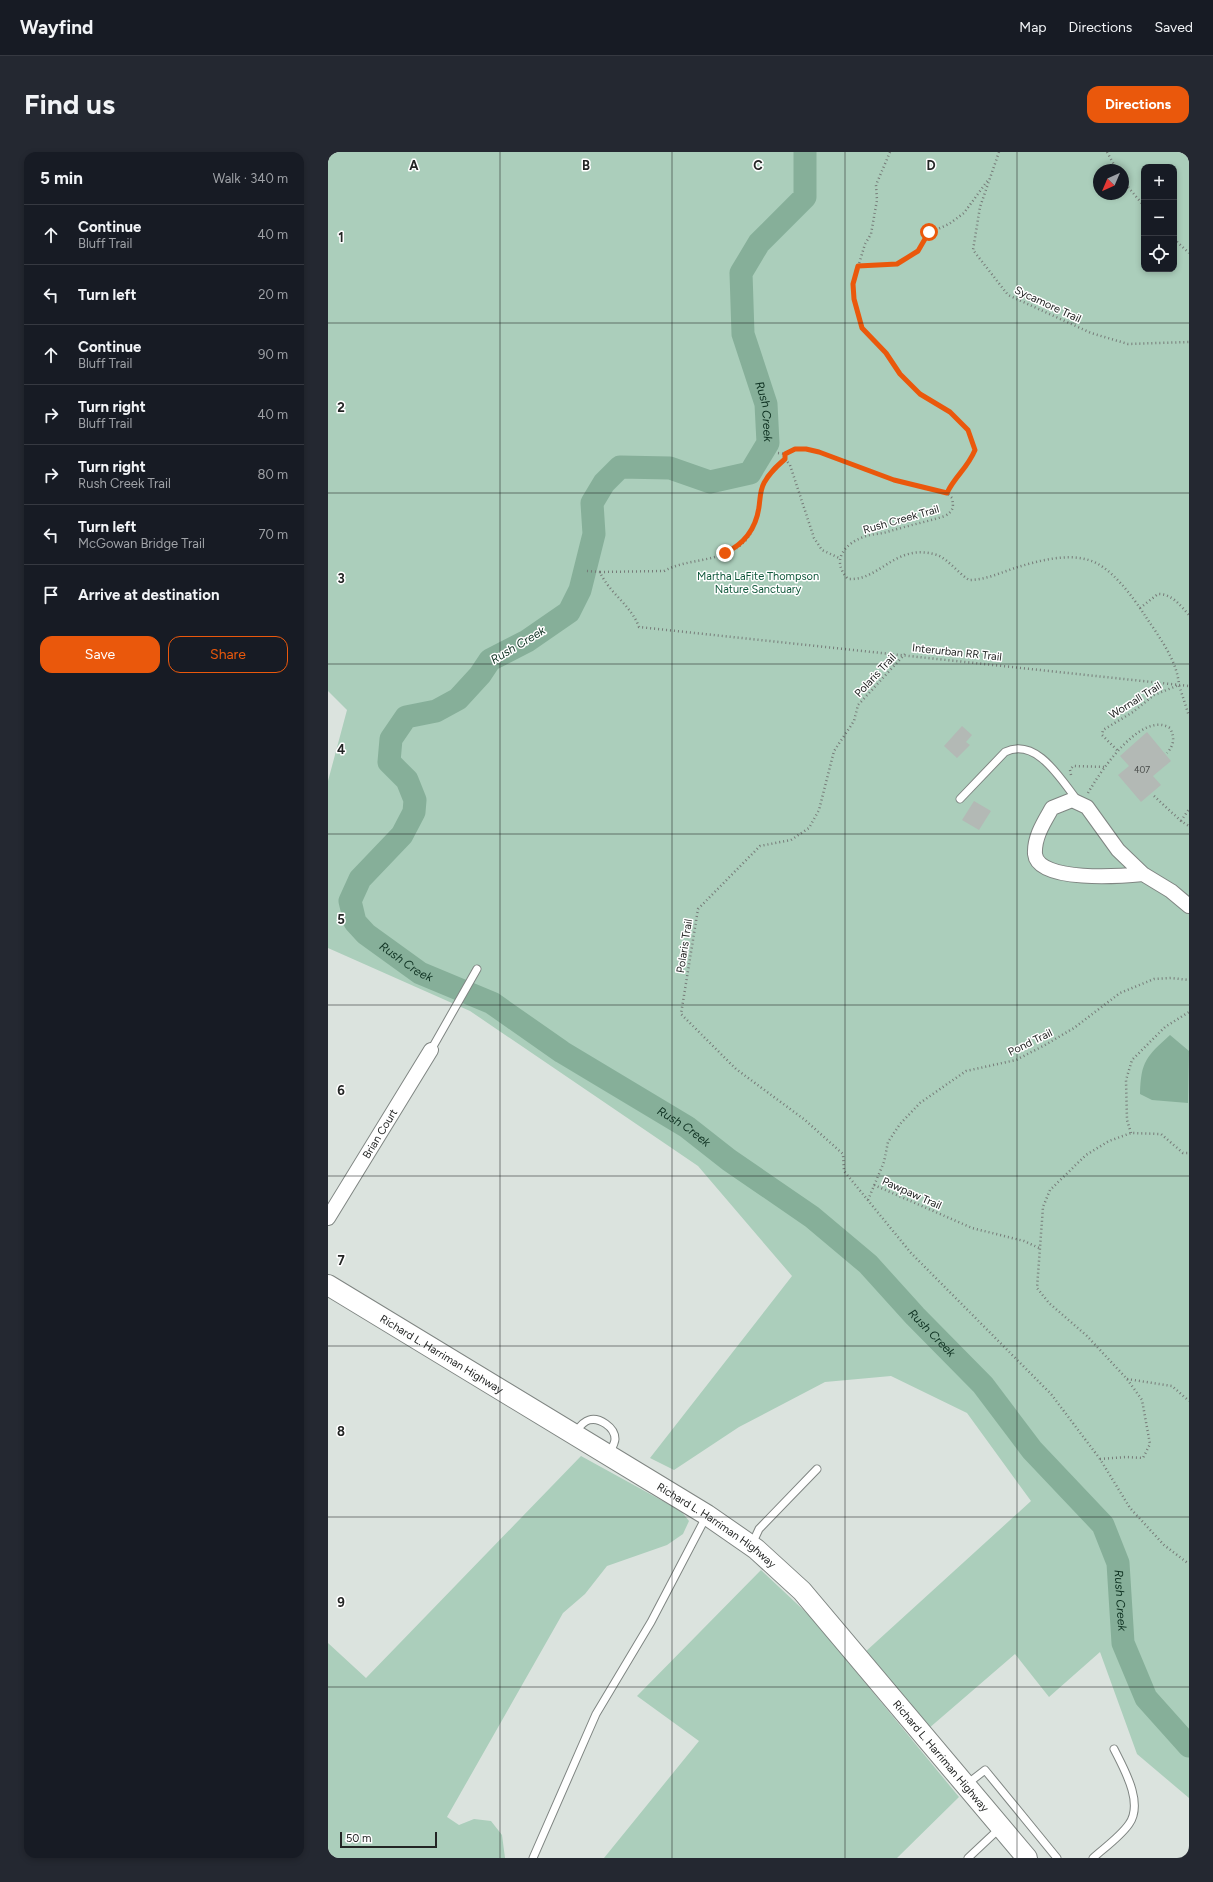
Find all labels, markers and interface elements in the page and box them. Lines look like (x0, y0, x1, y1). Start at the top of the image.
text: Wayfind (20, 16, 93, 39)
text: Map (1019, 19, 1047, 36)
text: Directions (1069, 19, 1132, 36)
text: Saved (1154, 19, 1193, 36)
button: Directions (1087, 86, 1189, 123)
text: Find us (24, 87, 115, 121)
text: A (409, 158, 419, 173)
text: B (582, 158, 590, 173)
text: C (753, 158, 763, 173)
text: D (926, 158, 936, 173)
north arrow (1093, 164, 1129, 200)
map controls (1141, 164, 1177, 272)
button: + (1141, 164, 1177, 200)
text: 5 min (40, 168, 83, 188)
text: Walk · 340 m (213, 171, 288, 186)
button: − (1141, 200, 1177, 236)
text: Continue (78, 218, 141, 236)
route start (920, 223, 938, 241)
icon: ahead (40, 224, 62, 246)
text: 40 m (257, 227, 288, 242)
text: 1 (338, 230, 344, 245)
text: Bluff Trail (78, 236, 132, 251)
button: locate (1141, 236, 1177, 272)
street label: Sycamore Trail (1012, 283, 1083, 326)
icon: left (40, 284, 62, 306)
text: Turn left (78, 286, 136, 304)
text: 20 m (258, 287, 288, 302)
text: Continue (78, 338, 141, 356)
icon: ahead (40, 344, 62, 366)
text: 90 m (258, 347, 288, 362)
text: Bluff Trail (78, 356, 132, 371)
water label: Rush Creek (752, 380, 775, 443)
text: Turn right (78, 398, 146, 416)
text: 2 (337, 400, 345, 415)
icon: right (40, 404, 62, 426)
text: 40 m (257, 407, 288, 422)
text: Bluff Trail (78, 416, 132, 431)
text: Turn right (78, 458, 146, 476)
icon: right (40, 464, 62, 486)
text: 80 m (257, 467, 288, 482)
text: Rush Creek Trail (78, 476, 171, 491)
street label: Rush Creek Trail (862, 502, 941, 537)
text: Turn left (78, 518, 136, 536)
icon: left (40, 524, 62, 546)
text: 70 m (258, 527, 288, 542)
text: McGowan Bridge Trail (78, 536, 205, 551)
route end (716, 544, 734, 562)
park label: Martha LaFite Thompson Nature Sanctuary (697, 570, 819, 596)
text: 3 (337, 571, 345, 586)
icon: arrive (40, 584, 62, 606)
text: Arrive at destination (78, 586, 219, 604)
water label: Rush Creek (488, 623, 549, 667)
button: Save (40, 636, 160, 673)
button: Share (168, 636, 288, 673)
street label: Interurban RR Trail (911, 641, 1002, 664)
street label: Polaris Trail (852, 651, 899, 700)
street label: Wornall Trail (1107, 679, 1164, 722)
text: 4 (337, 742, 345, 757)
house number: 407 (1134, 764, 1150, 775)
text: 5 (337, 912, 345, 927)
street label: Polaris Trail (674, 918, 695, 974)
water label: Rush Creek (377, 939, 436, 985)
street label: Pond Trail (1006, 1026, 1055, 1059)
text: 6 (337, 1083, 345, 1098)
water label: Rush Creek (655, 1104, 714, 1150)
street label: Brian Court (360, 1107, 400, 1161)
street label: Pawpaw Trail (880, 1175, 944, 1212)
text: 7 (337, 1253, 345, 1268)
water label: Rush Creek (905, 1306, 959, 1361)
street label: Richard L. Harriman Highway (377, 1312, 506, 1397)
text: 8 (337, 1424, 345, 1439)
street label: Richard L. Harriman Highway (654, 1480, 779, 1571)
water label: Rush Creek (1111, 1569, 1129, 1633)
text: 9 (337, 1595, 345, 1610)
street label: Richard L. Harriman Highway (890, 1698, 991, 1815)
scale bar (340, 1830, 437, 1849)
text: 50 m (346, 1832, 371, 1845)

